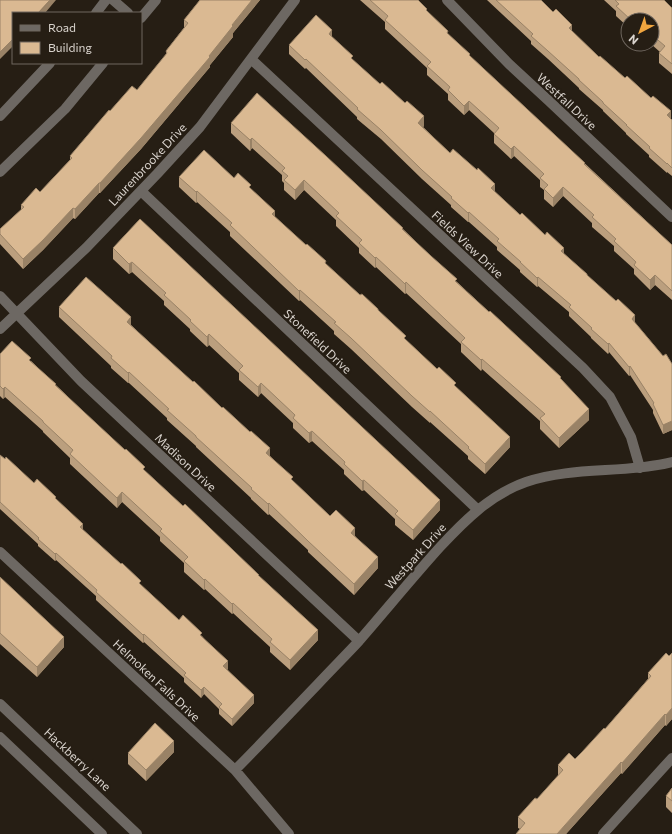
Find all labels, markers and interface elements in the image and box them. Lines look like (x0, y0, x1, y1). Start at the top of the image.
legend (12, 12, 142, 64)
north arrow (620, 12, 660, 52)
text: Road (48, 20, 76, 34)
text: N (626, 32, 640, 48)
text: Building (48, 40, 92, 54)
street label: Westfall Drive (534, 70, 600, 132)
street label: Laurenbrooke Drive (105, 120, 189, 208)
street label: Fields View Drive (429, 207, 507, 281)
street label: Stonefield Drive (281, 306, 355, 376)
street label: Madison Drive (153, 430, 219, 494)
street label: Westpark Drive (382, 520, 448, 592)
street label: Helmoken Falls Drive (111, 636, 203, 724)
street label: Hackberry Lane (42, 725, 114, 793)

